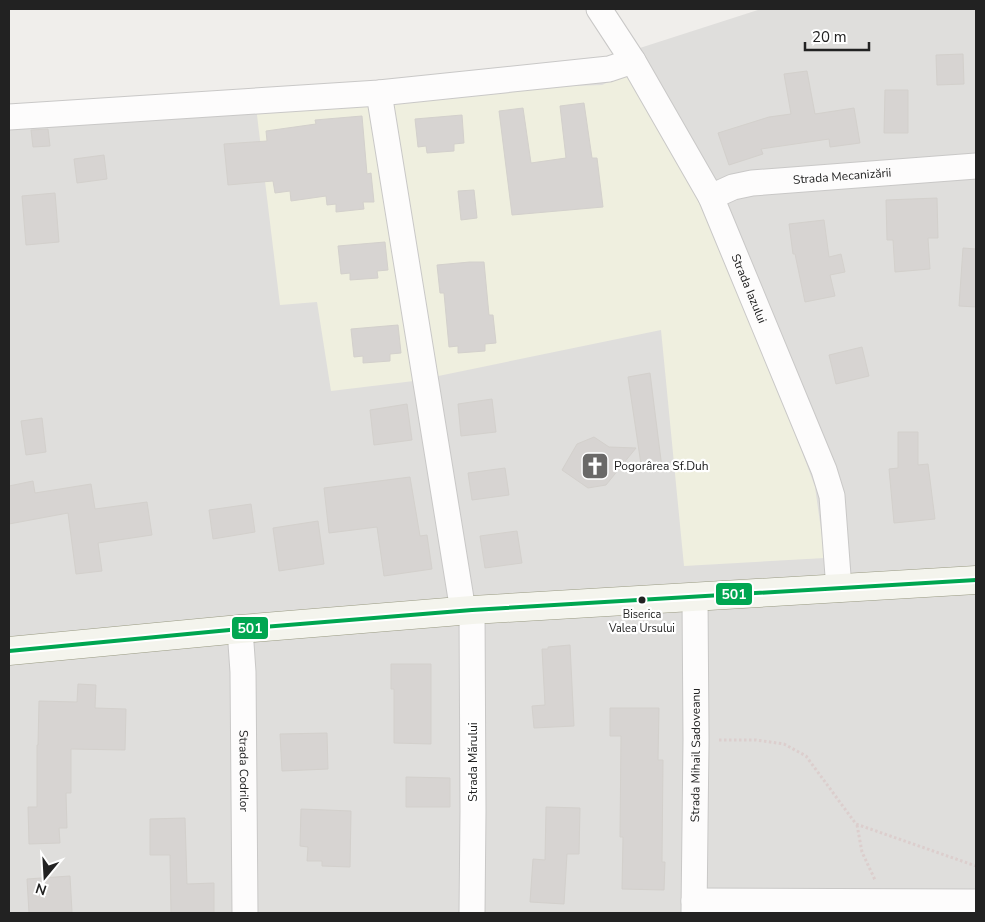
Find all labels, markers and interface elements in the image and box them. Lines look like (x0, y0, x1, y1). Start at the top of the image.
scale bar (805, 20, 869, 52)
text: 20 m (812, 27, 847, 47)
street label: Strada Mecanizării (792, 164, 892, 188)
street label: Strada Iazului (727, 252, 770, 326)
church icon: Pogorârea Sf.Duh (580, 451, 610, 481)
place label: Pogorârea Sf.Duh (614, 458, 709, 474)
line badge: 501 (715, 582, 753, 606)
text: 501 (721, 585, 747, 604)
marker: Biserica Valea Ursului (637, 595, 647, 605)
place label: Biserica Valea Ursului (608, 607, 675, 636)
line badge: 501 (231, 616, 269, 640)
text: 501 (237, 619, 263, 638)
street label: Strada Mihail Sadoveanu (687, 688, 704, 822)
street label: Strada Mărului (465, 722, 481, 802)
street label: Strada Codrilor (235, 730, 252, 812)
north arrow (20, 852, 70, 902)
text: N (33, 878, 49, 900)

